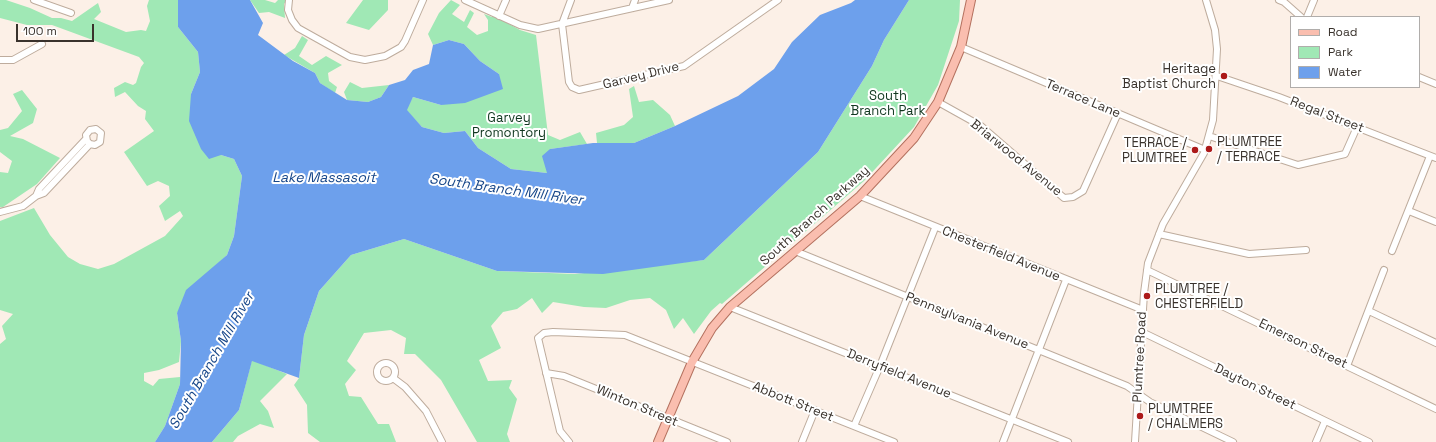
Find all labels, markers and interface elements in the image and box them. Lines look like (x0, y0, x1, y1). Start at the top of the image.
scale bar (18, 16, 96, 42)
legend (1290, 16, 1420, 88)
text: 100 m (23, 23, 57, 39)
text: Road (1328, 24, 1357, 40)
text: Park (1328, 44, 1353, 60)
street label: Garvey Drive (601, 59, 681, 93)
place label: Heritage Baptist Church (1122, 61, 1216, 92)
text: Water (1328, 64, 1362, 80)
marker: Heritage Baptist Church (1219, 71, 1229, 81)
street label: Terrace Lane (1043, 76, 1123, 122)
park label: South Branch Park (851, 88, 925, 119)
street label: Regal Street (1288, 94, 1366, 136)
park label: Garvey Promontory (472, 110, 546, 141)
street label: Briarwood Avenue (967, 116, 1065, 200)
place label: PLUMTREE / TERRACE (1217, 134, 1282, 165)
place label: TERRACE / PLUMTREE (1122, 135, 1187, 166)
marker: PLUMTREE / TERRACE (1204, 144, 1214, 154)
marker: TERRACE / PLUMTREE (1190, 145, 1200, 155)
street label: South Branch Parkway (757, 163, 873, 269)
water label: Lake Massasoit (272, 170, 376, 186)
water label: South Branch Mill River (428, 171, 584, 209)
street label: Chesterfield Avenue (940, 223, 1062, 285)
place label: PLUMTREE / CHESTERFIELD (1155, 281, 1243, 312)
street label: Pennsylvania Avenue (903, 289, 1031, 353)
water label: South Branch Mill River (166, 290, 258, 432)
marker: PLUMTREE / CHESTERFIELD (1142, 291, 1152, 301)
street label: Plumtree Road (1130, 311, 1150, 403)
street label: Emerson Street (1256, 316, 1350, 372)
street label: Derryfield Avenue (845, 346, 953, 402)
street label: Dayton Street (1212, 361, 1298, 413)
street label: Abbott Street (750, 379, 836, 425)
street label: Winton Street (594, 382, 680, 430)
place label: PLUMTREE / CHALMERS (1148, 401, 1223, 432)
marker: PLUMTREE / CHALMERS (1135, 411, 1145, 421)

